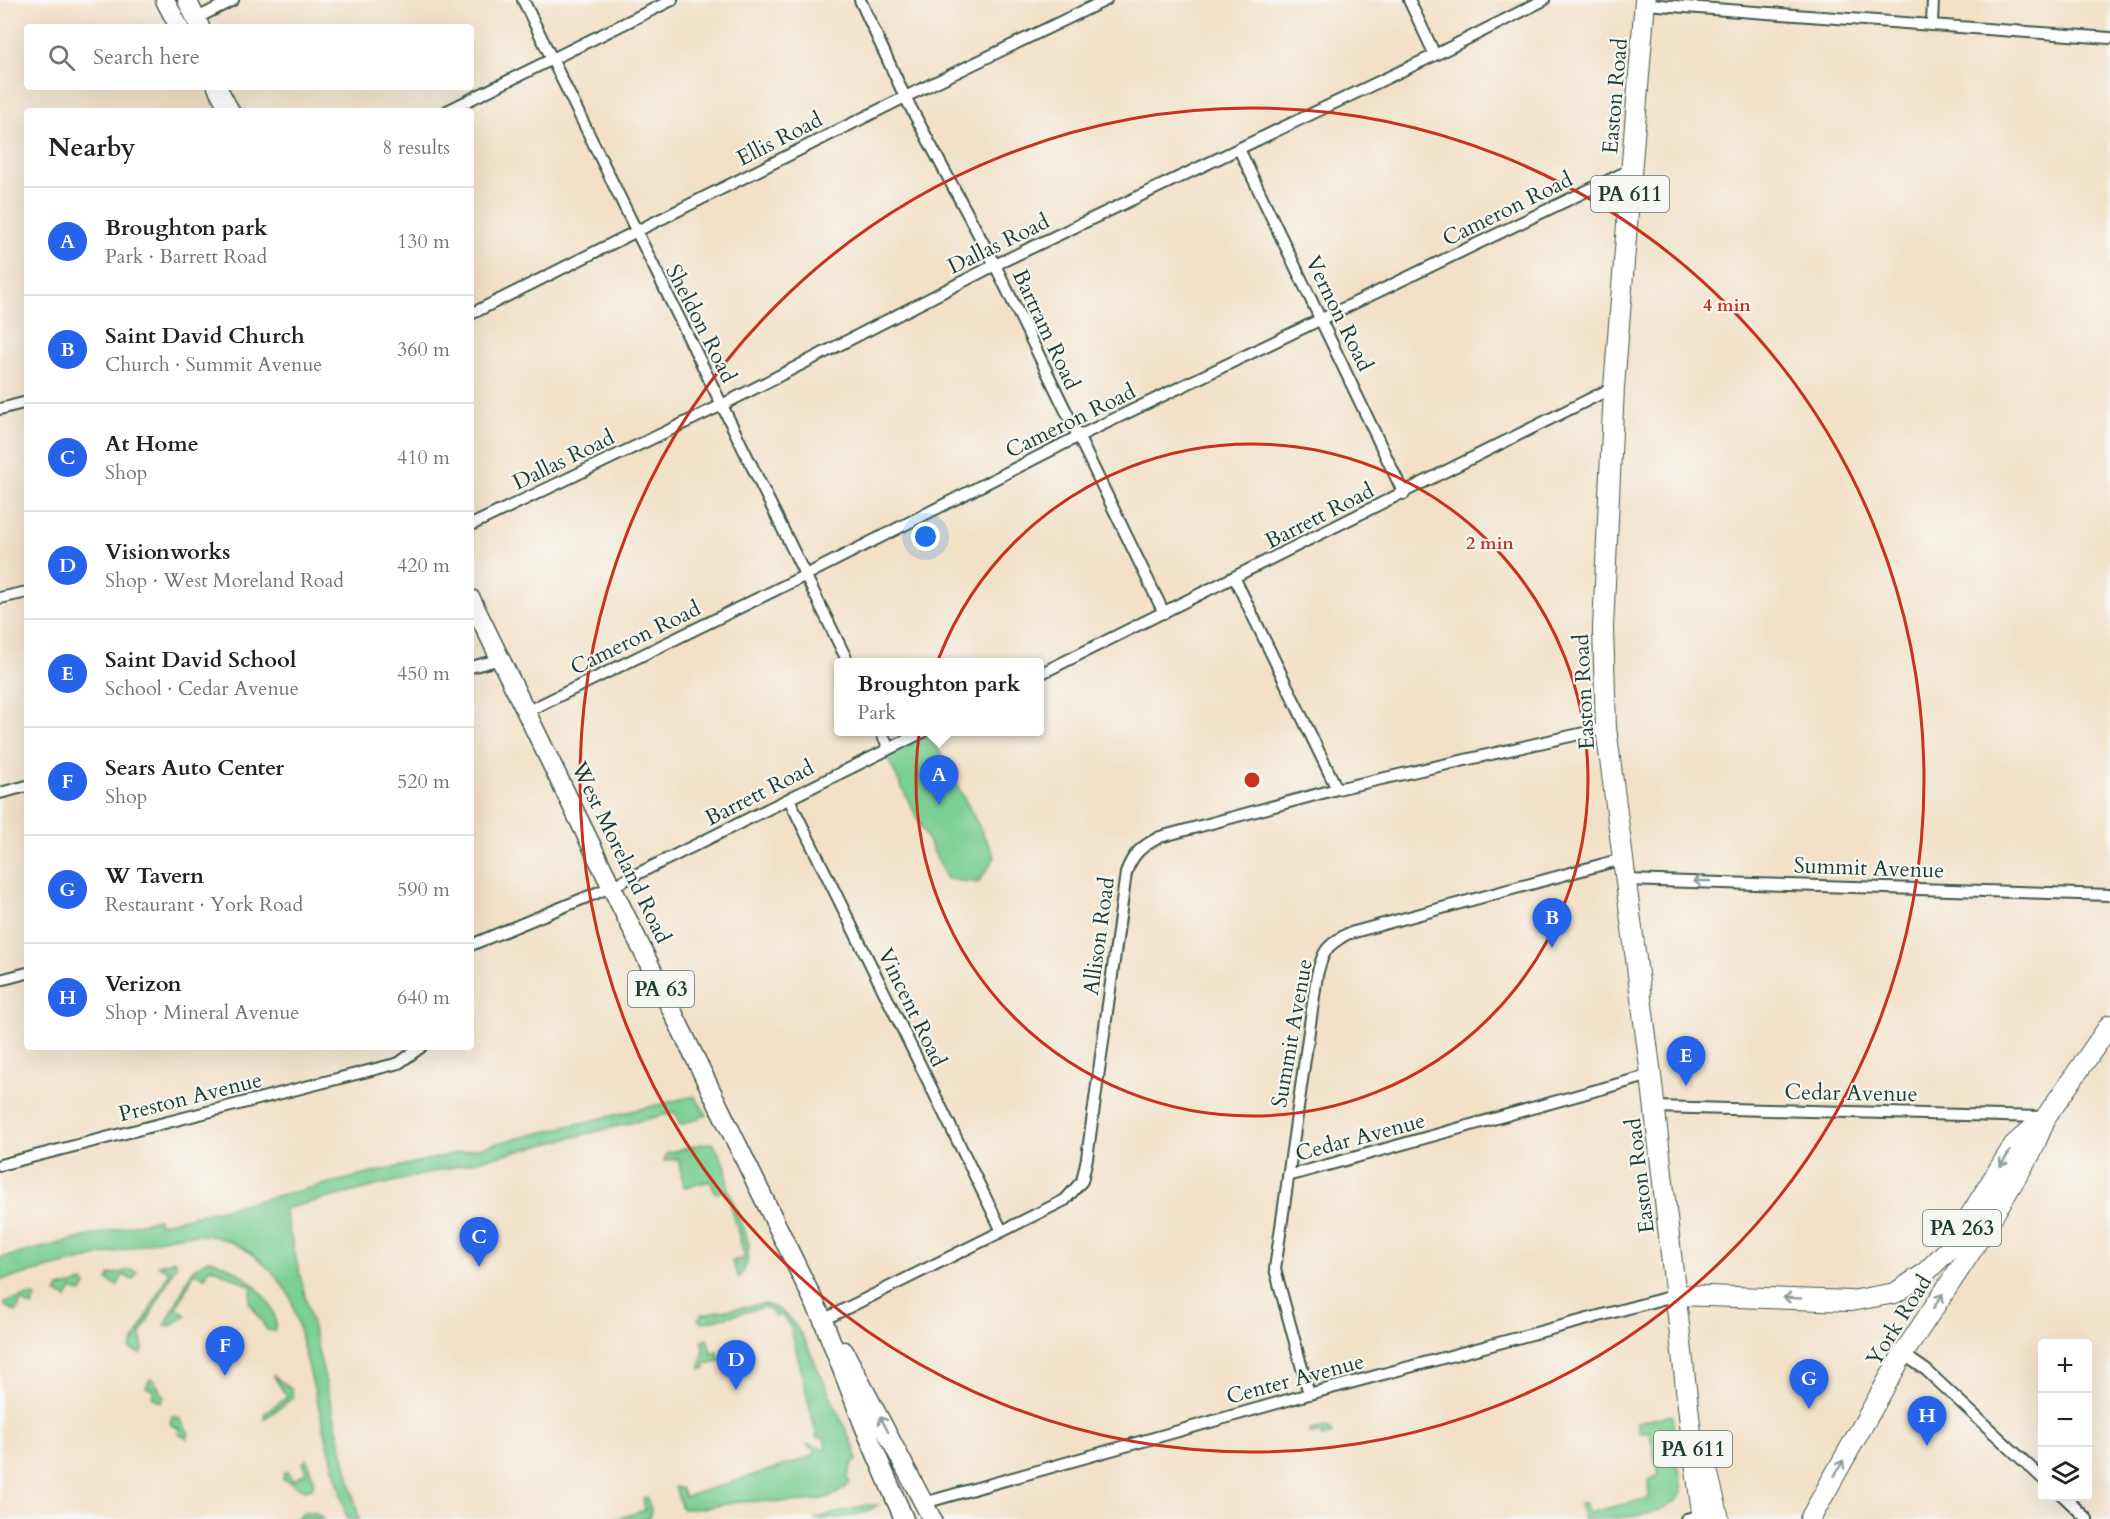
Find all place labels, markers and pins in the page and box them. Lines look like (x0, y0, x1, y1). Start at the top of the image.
pin: A (920, 756, 958, 805)
centre of rings (1242, 770, 1262, 790)
pin: B (1532, 898, 1572, 948)
pin: E (1666, 1036, 1706, 1086)
pin: C (460, 1218, 498, 1267)
pin: F (206, 1326, 244, 1376)
pin: D (716, 1340, 756, 1390)
pin: G (1790, 1360, 1828, 1409)
pin: H (1908, 1396, 1946, 1446)

